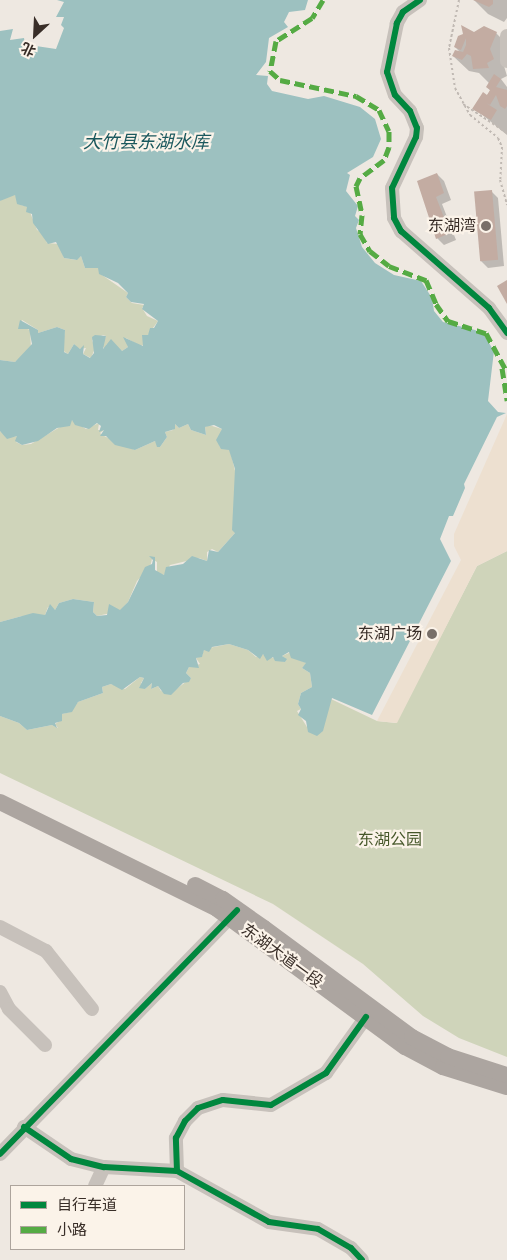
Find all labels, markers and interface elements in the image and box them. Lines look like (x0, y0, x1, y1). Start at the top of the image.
north arrow (10, 10, 60, 60)
text: 北 (18, 37, 39, 61)
water label: 大竹县东湖水库 (83, 132, 209, 154)
place label: 东湖湾 (428, 216, 476, 236)
marker: 东湖湾 (480, 220, 492, 232)
place label: 东湖广场 (358, 624, 422, 644)
marker: 东湖广场 (426, 628, 438, 640)
park label: 东湖公园 (358, 830, 422, 850)
street label: 东湖大道一段 (238, 920, 326, 992)
legend (10, 1185, 185, 1250)
text: 自行车道 (57, 1195, 117, 1216)
text: 小路 (57, 1220, 87, 1241)

